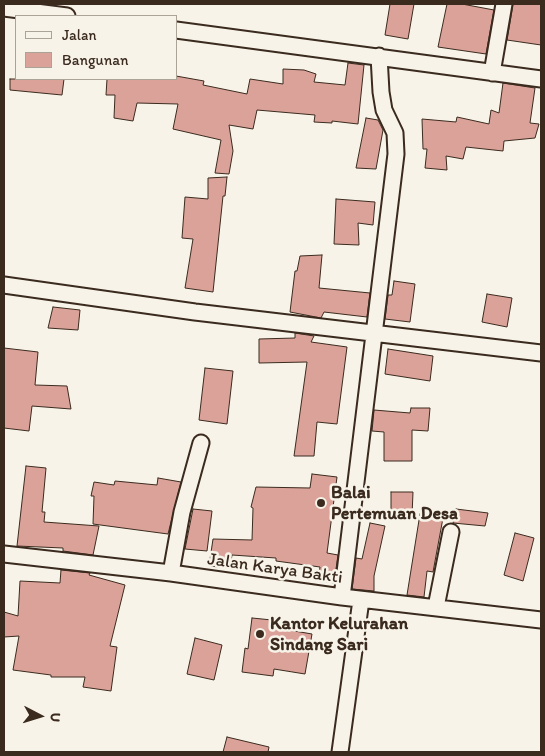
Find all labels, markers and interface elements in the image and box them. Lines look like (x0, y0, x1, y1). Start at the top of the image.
legend (15, 15, 178, 80)
text: Jalan (62, 26, 96, 44)
text: Bangunan (62, 51, 129, 69)
place label: Balai Pertemuan Desa (331, 482, 458, 524)
marker: Balai Pertemuan Desa (315, 497, 327, 509)
street label: Jalan Karya Bakti (206, 549, 344, 589)
place label: Kantor Kelurahan Sindang Sari (270, 613, 408, 656)
marker: Kantor Kelurahan Sindang Sari (254, 628, 266, 640)
north arrow (15, 691, 65, 741)
text: U (47, 712, 64, 723)

